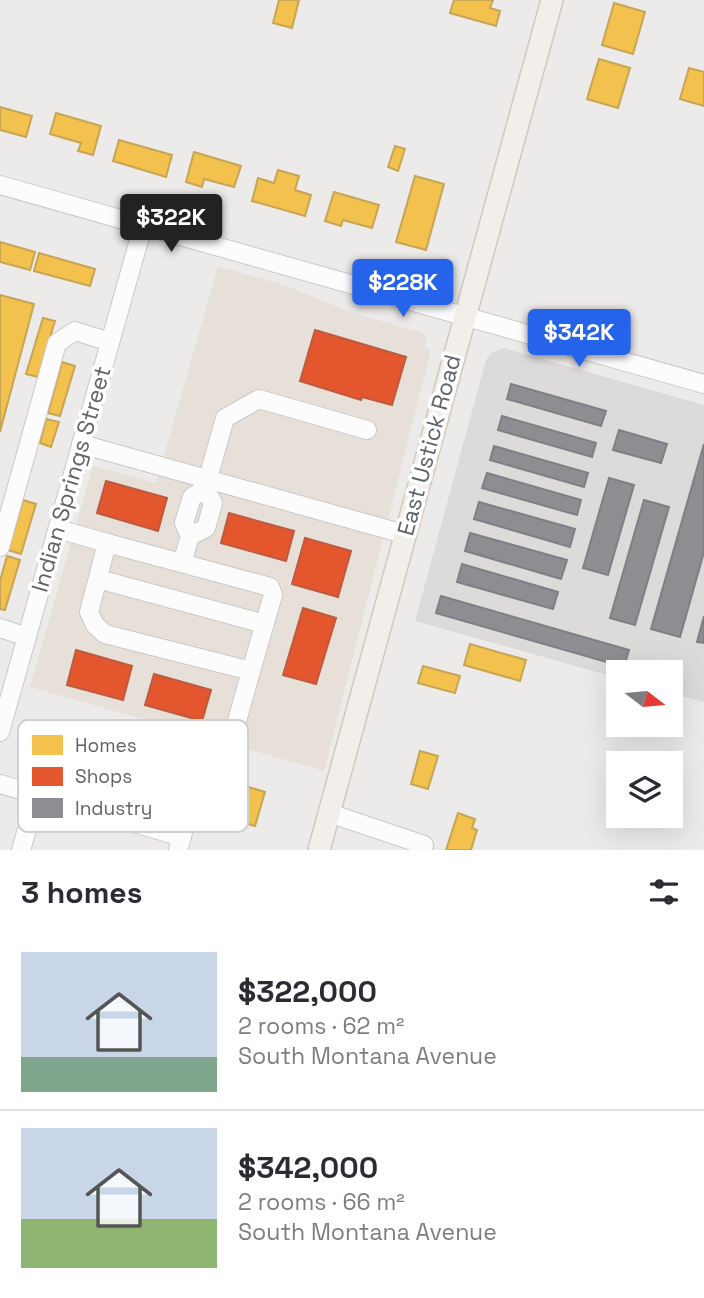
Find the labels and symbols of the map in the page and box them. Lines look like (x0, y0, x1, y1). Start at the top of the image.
pin: $322K (122, 194, 220, 254)
pin: $228K (354, 260, 452, 319)
pin: $342K (530, 310, 628, 369)
street label: East Ustick Road (390, 351, 468, 539)
street label: Indian Springs Street (24, 363, 118, 595)
north arrow (606, 660, 682, 737)
legend (18, 720, 248, 832)
text: Homes (75, 733, 137, 758)
text: Shops (75, 764, 132, 789)
text: Industry (75, 796, 152, 821)

